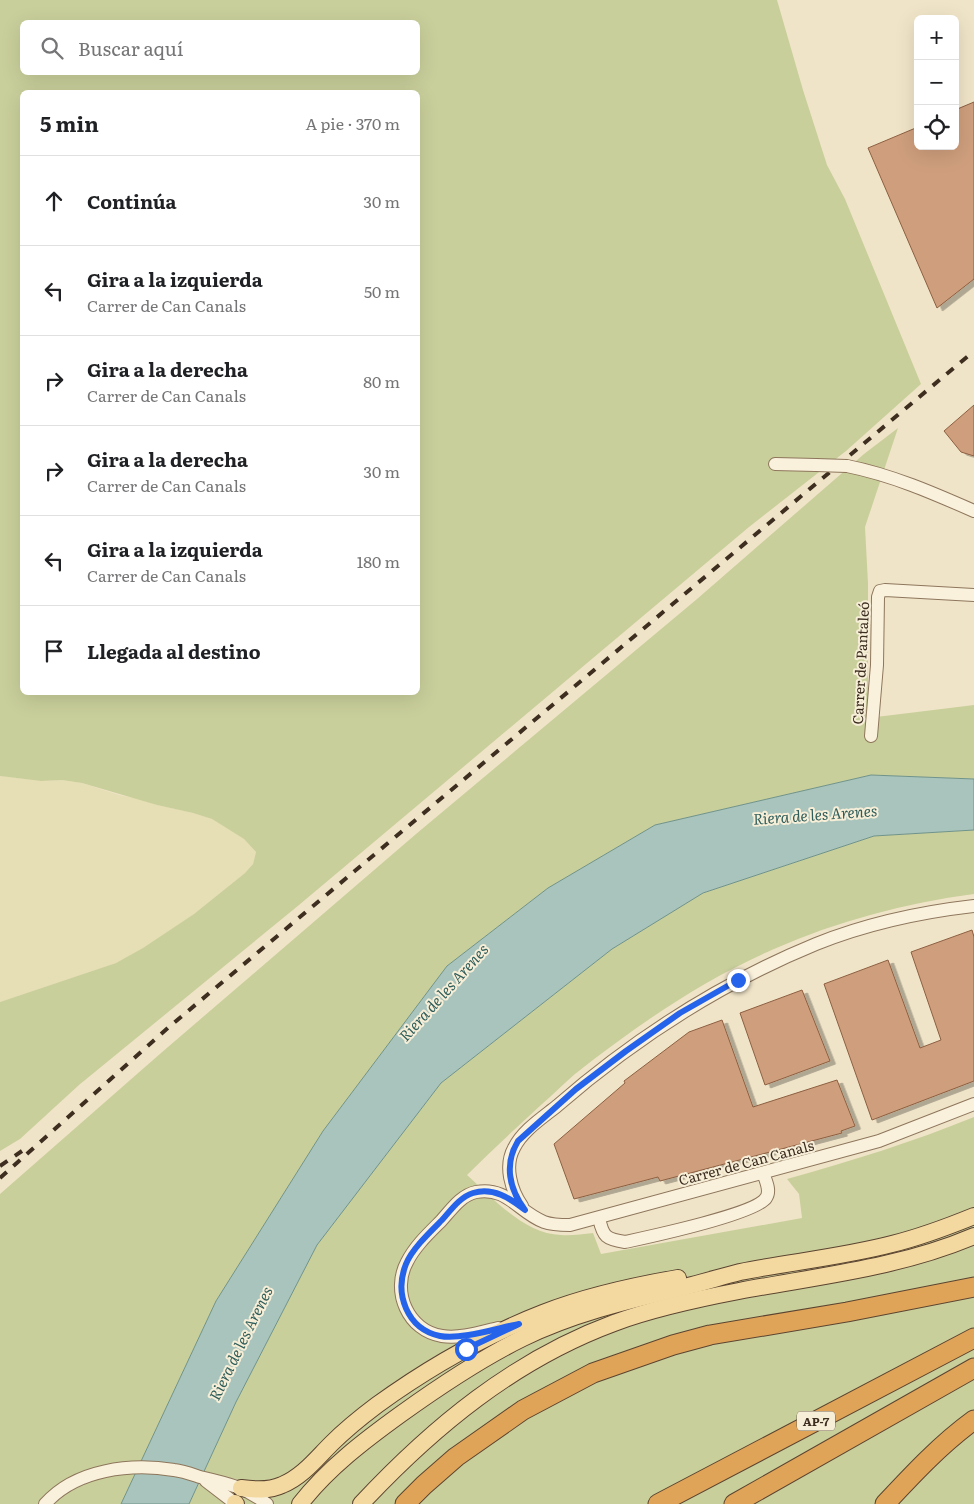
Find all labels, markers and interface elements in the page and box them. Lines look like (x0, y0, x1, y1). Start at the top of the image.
map controls (914, 15, 959, 150)
button: + (914, 15, 959, 60)
search box (20, 20, 420, 75)
icon: search (38, 34, 66, 62)
text: Buscar aquí (78, 34, 183, 62)
button: − (914, 60, 959, 105)
button: locate (914, 105, 959, 150)
text: 5 min (40, 107, 99, 138)
text: A pie · 370 m (306, 111, 400, 135)
icon: ahead (40, 187, 68, 215)
text: Continúa (87, 187, 177, 215)
text: 30 m (363, 189, 400, 213)
text: Gira a la izquierda (87, 265, 263, 293)
icon: left (40, 277, 68, 305)
text: 50 m (364, 279, 400, 303)
text: Carrer de Can Canals (87, 293, 246, 317)
text: Gira a la derecha (87, 355, 248, 383)
icon: right (40, 367, 68, 395)
text: 80 m (363, 369, 400, 393)
text: Carrer de Can Canals (87, 383, 246, 407)
text: Gira a la derecha (87, 445, 248, 473)
icon: right (40, 457, 68, 485)
text: 30 m (363, 459, 400, 483)
text: Carrer de Can Canals (87, 473, 246, 497)
text: Gira a la izquierda (87, 535, 263, 563)
icon: left (40, 547, 68, 575)
text: 180 m (357, 549, 400, 573)
text: Carrer de Can Canals (87, 563, 246, 587)
street label: Carrer de Pantaleó (847, 601, 873, 725)
icon: arrive (40, 637, 68, 665)
text: Llegada al destino (87, 637, 261, 665)
water label: Riera de les Arenes (752, 798, 878, 830)
water label: Riera de les Arenes (393, 938, 493, 1046)
route end (727, 969, 750, 992)
street label: Carrer de Can Canals (676, 1134, 816, 1190)
water label: Riera de les Arenes (202, 1282, 278, 1404)
route start (455, 1338, 478, 1361)
road number: AP-7 (797, 1412, 835, 1430)

